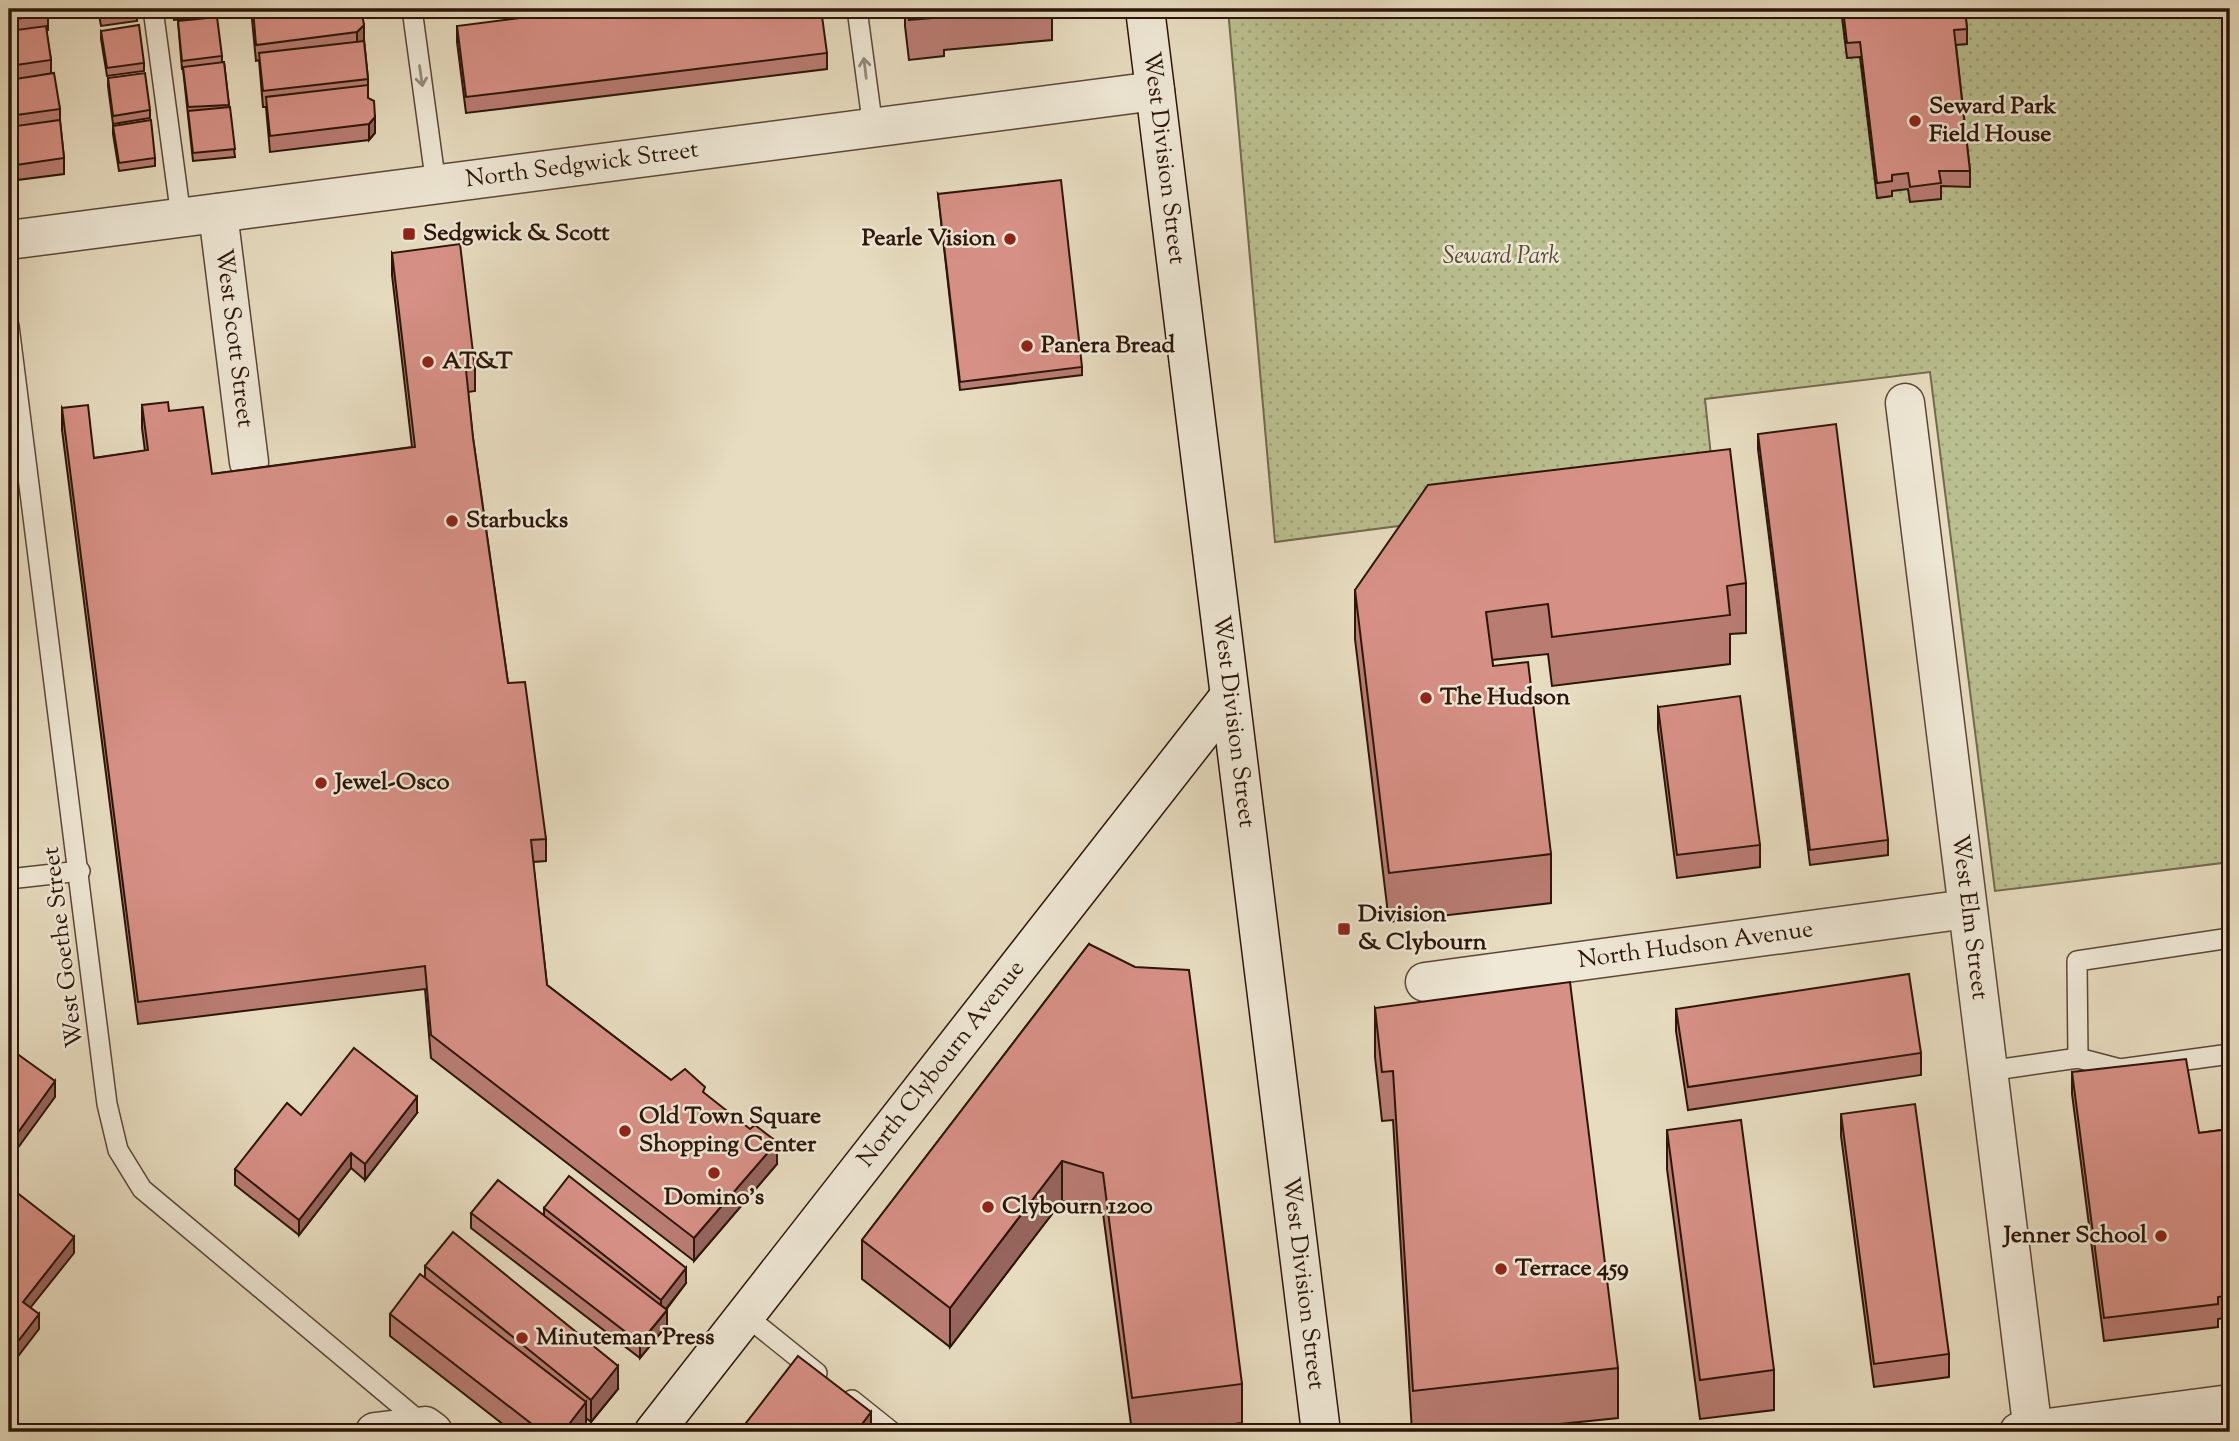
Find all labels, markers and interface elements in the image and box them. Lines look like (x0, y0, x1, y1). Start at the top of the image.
street label: West Division Street (1133, 50, 1193, 266)
one-way arrow (858, 58, 871, 80)
one-way arrow (414, 65, 427, 87)
place label: Seward Park Field House (1929, 90, 2057, 152)
marker: Seward Park Field House (1907, 113, 1923, 129)
street label: North Sedgwick Street (464, 133, 701, 197)
place label: Sedgwick & Scott (423, 217, 610, 251)
place label: Pearle Vision (862, 222, 997, 256)
marker: Sedgwick & Scott (401, 226, 417, 242)
marker: Pearle Vision (1002, 231, 1018, 247)
park label: Seward Park (1443, 240, 1559, 274)
street label: West Scott Street (206, 247, 262, 429)
place label: Panera Bread (1041, 329, 1176, 363)
marker: Panera Bread (1019, 338, 1035, 354)
place label: AT&T (442, 345, 513, 379)
marker: AT&T (420, 354, 436, 370)
place label: Starbucks (466, 504, 568, 538)
marker: Starbucks (444, 513, 460, 529)
street label: West Division Street (1203, 613, 1263, 830)
place label: The Hudson (1440, 681, 1571, 715)
marker: The Hudson (1418, 690, 1434, 706)
place label: Jewel-Osco (333, 766, 450, 800)
marker: Jewel-Osco (313, 775, 329, 791)
street label: West Elm Street (1942, 832, 1996, 1002)
street label: West Goethe Street (35, 844, 93, 1050)
place label: Division & Clybourn (1358, 898, 1487, 960)
street label: North Hudson Avenue (1576, 913, 1815, 978)
marker: Division & Clybourn (1336, 921, 1352, 937)
street label: North Clybourn Avenue (850, 953, 1034, 1175)
place label: Old Town Square Shopping Center (639, 1100, 821, 1162)
marker: Old Town Square Shopping Center (617, 1123, 633, 1139)
marker: Domino's (706, 1165, 722, 1181)
street label: West Division Street (1273, 1175, 1333, 1392)
place label: Domino's (664, 1181, 764, 1215)
place label: Clybourn 1200 (1002, 1190, 1153, 1224)
marker: Clybourn 1200 (980, 1199, 996, 1215)
place label: Jenner School (2002, 1219, 2147, 1253)
marker: Jenner School (2153, 1228, 2169, 1244)
place label: Terrace 459 (1515, 1252, 1629, 1286)
marker: Terrace 459 (1493, 1261, 1509, 1277)
place label: Minuteman Press (536, 1321, 715, 1355)
marker: Minuteman Press (514, 1330, 530, 1346)

